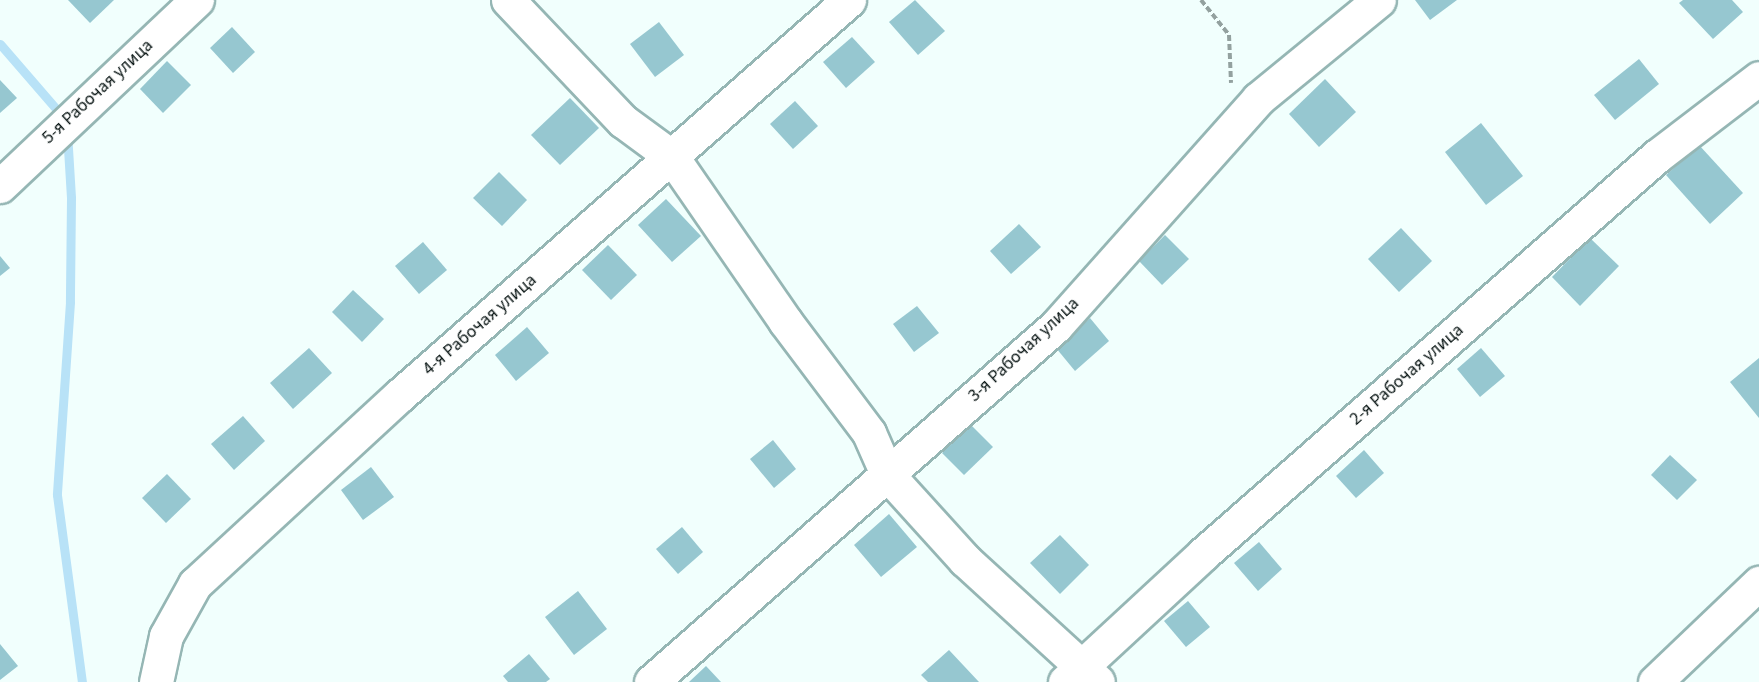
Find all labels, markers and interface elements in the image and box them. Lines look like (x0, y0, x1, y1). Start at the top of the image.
street label: 5-я Рабочая улица (38, 35, 158, 149)
street label: 4-я Рабочая улица (419, 270, 541, 380)
street label: 3-я Рабочая улица (964, 293, 1084, 407)
street label: 2-я Рабочая улица (1346, 320, 1468, 430)

